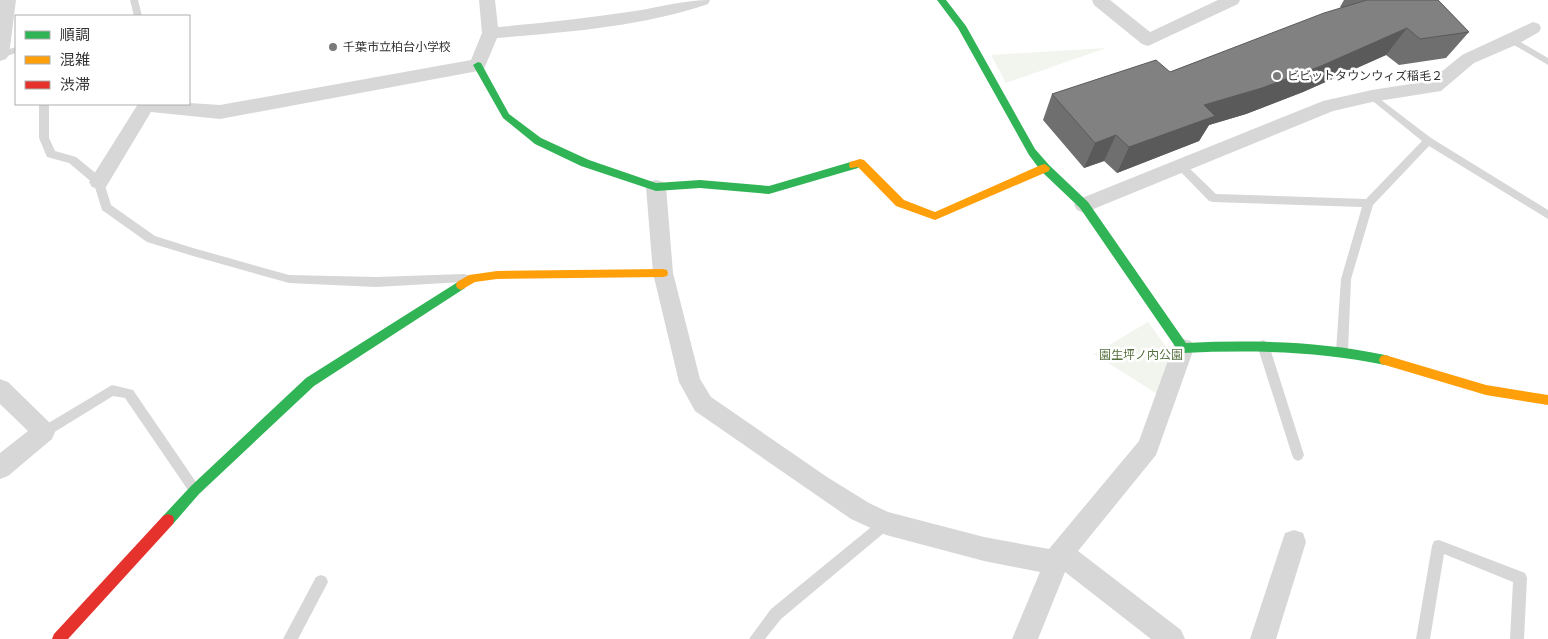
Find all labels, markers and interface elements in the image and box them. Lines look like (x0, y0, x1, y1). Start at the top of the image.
legend (15, 15, 190, 105)
text: 順調 (60, 25, 90, 44)
place label: 千葉市立柏台小学校 (343, 39, 451, 54)
marker: 千葉市立柏台小学校 (327, 41, 339, 53)
text: 混雑 (60, 50, 90, 69)
place label: ビビットタウンウィズ稲毛２ (1287, 68, 1443, 83)
marker: ビビットタウンウィズ稲毛２ (1271, 70, 1283, 82)
text: 渋滞 (60, 75, 90, 94)
park label: 園生坪ノ内公園 (1099, 347, 1183, 362)

